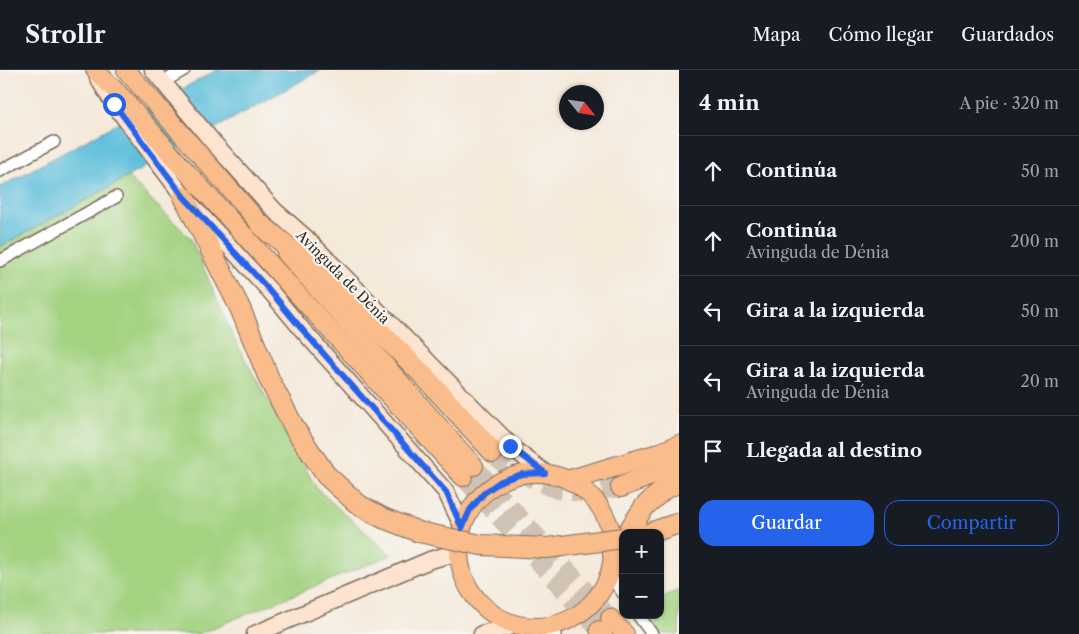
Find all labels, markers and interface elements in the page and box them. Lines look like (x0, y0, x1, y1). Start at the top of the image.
text: Strollr (25, 20, 105, 49)
text: Mapa (752, 24, 801, 46)
text: Cómo llegar (829, 24, 933, 46)
text: Guardados (961, 24, 1054, 46)
north arrow (559, 85, 604, 130)
text: 4 min (699, 90, 760, 115)
route start (103, 93, 126, 116)
text: A pie · 320 m (959, 93, 1059, 113)
icon: ahead (699, 157, 727, 185)
text: Continúa (746, 159, 837, 182)
text: 50 m (1021, 161, 1059, 181)
text: Continúa (746, 219, 837, 242)
street label: Avinguda de Dénia (292, 226, 394, 328)
icon: ahead (699, 227, 727, 255)
text: 200 m (1010, 231, 1059, 251)
text: Avinguda de Dénia (746, 242, 889, 262)
icon: left (699, 297, 727, 325)
text: Gira a la izquierda (746, 299, 925, 322)
text: 50 m (1021, 301, 1059, 321)
text: Gira a la izquierda (746, 359, 925, 382)
icon: left (699, 367, 727, 395)
text: 20 m (1020, 371, 1059, 391)
text: Avinguda de Dénia (746, 382, 889, 402)
route end (499, 435, 522, 458)
icon: arrive (699, 437, 727, 465)
text: Llegada al destino (746, 439, 922, 462)
button: Guardar (699, 500, 874, 546)
button: Compartir (884, 500, 1059, 546)
map controls (619, 529, 664, 619)
button: + (619, 529, 664, 574)
button: − (619, 574, 664, 619)

